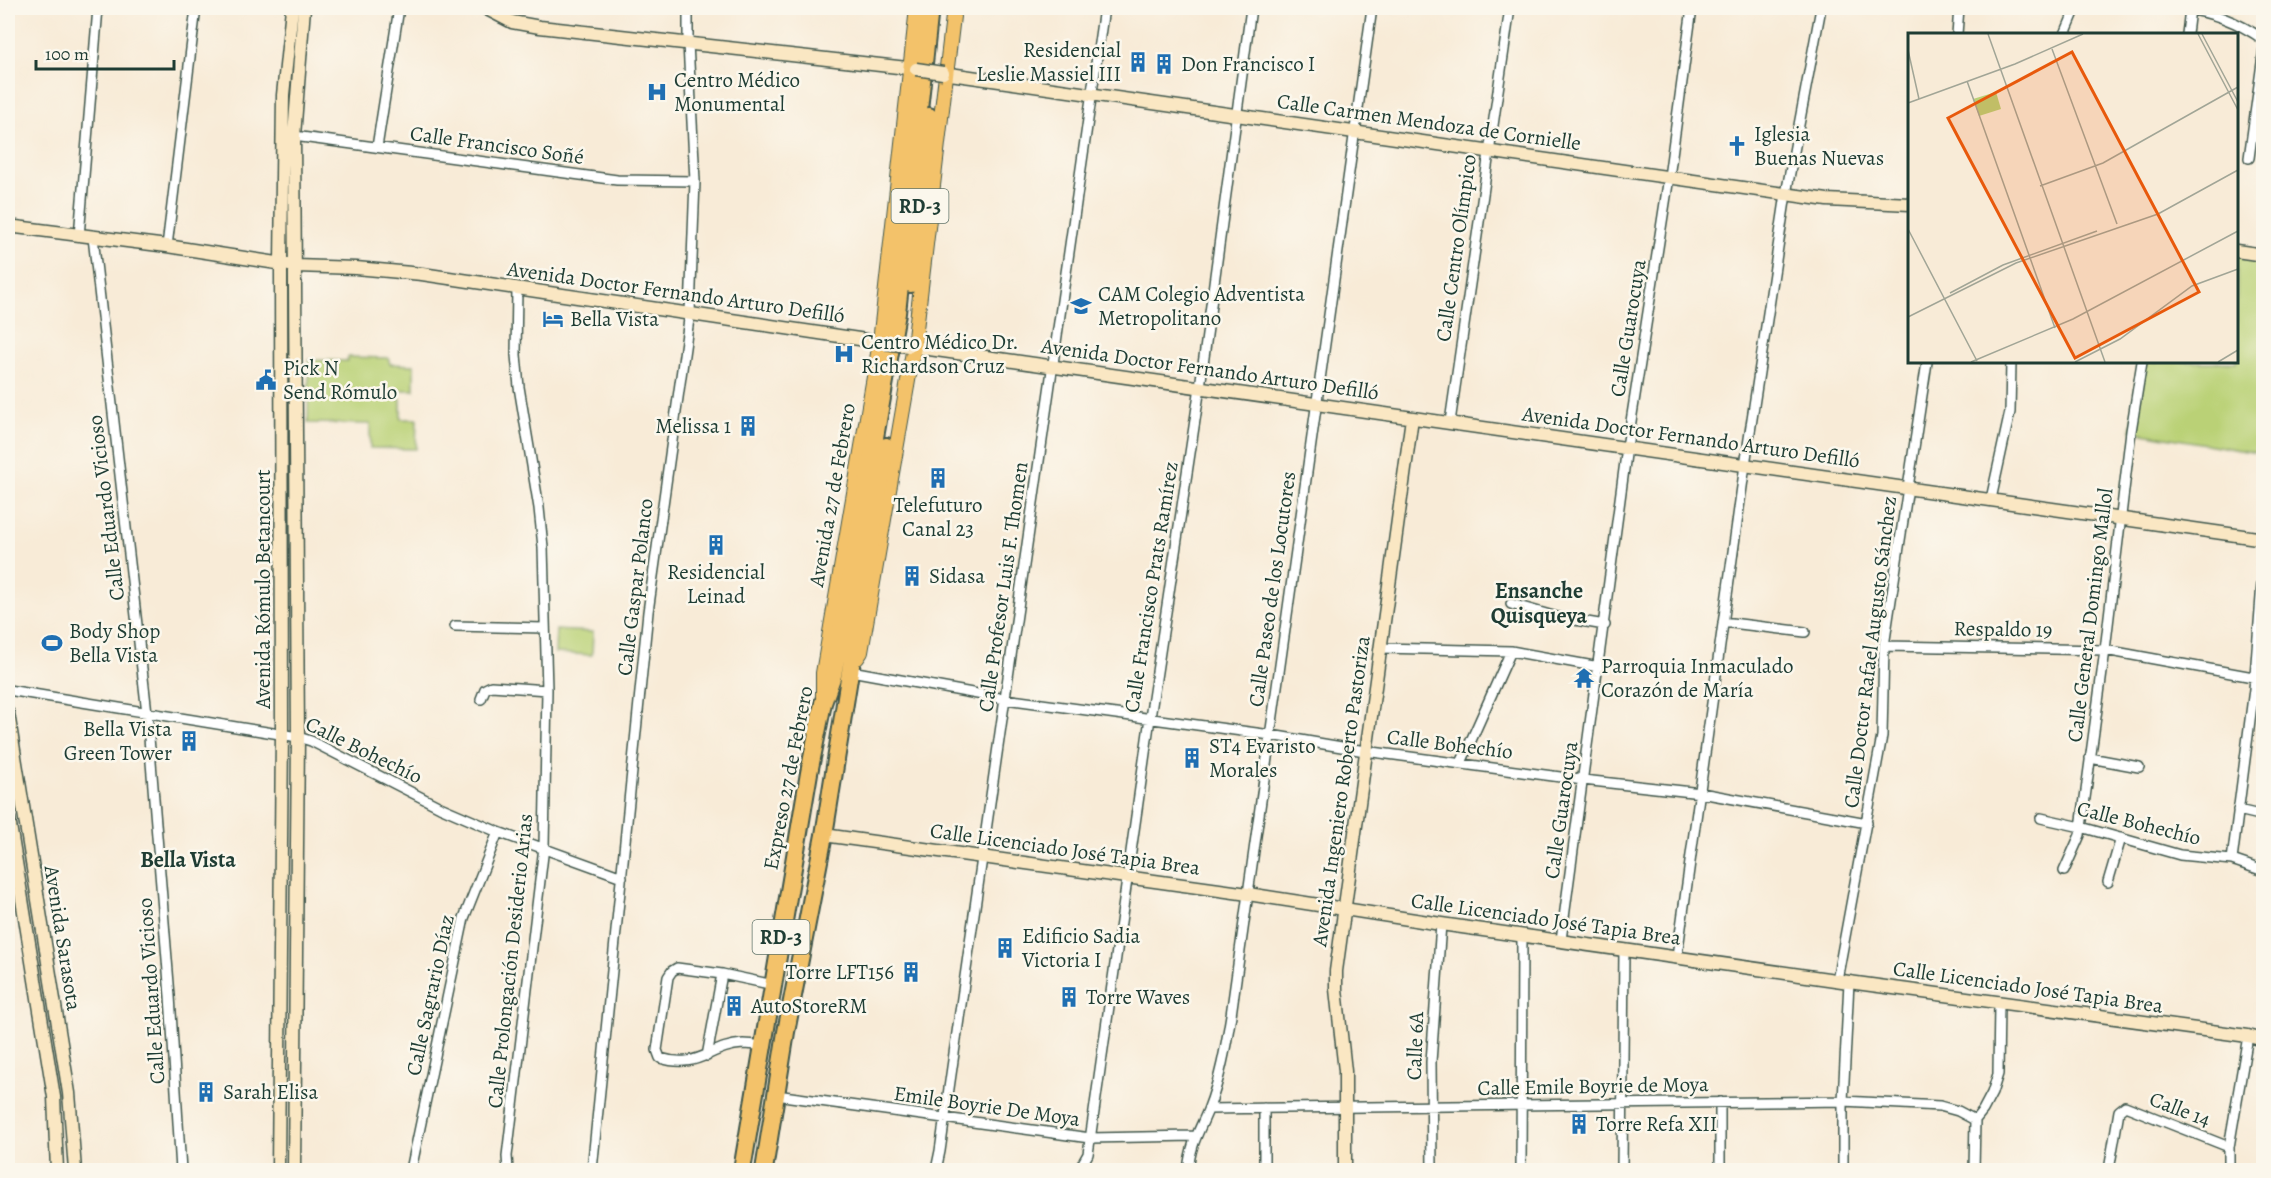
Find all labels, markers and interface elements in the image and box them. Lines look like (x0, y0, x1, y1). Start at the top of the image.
scale bar (36, 33, 174, 71)
inset map (1908, 33, 2238, 363)
place label: Residencial Leslie Massiel III (976, 36, 1121, 88)
text: 100 m (45, 42, 89, 66)
building icon: Residencial Leslie Massiel III (1126, 50, 1150, 74)
place label: Don Francisco I (1181, 50, 1315, 78)
building icon: Don Francisco I (1152, 52, 1176, 76)
place label: Centro Médico Monumental (674, 66, 800, 118)
hospital icon: Centro Médico Monumental (645, 80, 669, 104)
street label: Calle Carmen Mendoza de Cornielle (1275, 87, 1583, 157)
street label: Calle Francisco Soñé (408, 119, 586, 171)
place label: Iglesia Buenas Nuevas (1754, 120, 1884, 172)
church icon: Iglesia Buenas Nuevas (1725, 134, 1749, 158)
street label: Calle Centro Olímpico (1429, 153, 1483, 343)
road number: RD-3 (892, 189, 948, 223)
street label: Avenida Doctor Fernando Arturo Defilló (505, 254, 847, 330)
street label: Calle Guarocuya (1603, 257, 1653, 399)
place label: CAM Colegio Adventista Metropolitano (1098, 280, 1305, 332)
school or university icon: CAM Colegio Adventista Metropolitano (1069, 294, 1093, 318)
place label: Bella Vista (570, 305, 659, 333)
hotel icon: Bella Vista (541, 307, 565, 331)
place label: Centro Médico Dr. Richardson Cruz (861, 328, 1019, 380)
street label: Avenida Doctor Fernando Arturo Defilló (1039, 331, 1381, 407)
hospital icon: Centro Médico Dr. Richardson Cruz (832, 342, 856, 366)
place label: Pick N Send Rómulo (283, 354, 397, 406)
public building icon: Pick N Send Rómulo (254, 368, 278, 392)
street label: Avenida Doctor Fernando Arturo Defilló (1520, 399, 1862, 475)
street label: Avenida 27 de Febrero (802, 401, 862, 590)
place label: Melissa 1 (655, 412, 731, 440)
street label: Calle Eduardo Vicioso (81, 414, 131, 602)
building icon: Melissa 1 (736, 414, 760, 438)
street label: Calle Profesor Luis F. Thomen (972, 460, 1034, 714)
street label: Calle Francisco Prats Ramírez (1117, 460, 1185, 714)
building icon: Telefuturo Canal 23 (926, 466, 950, 490)
street label: Avenida Rómulo Betancourt (249, 469, 277, 710)
street label: Calle Paseo de los Locutores (1242, 469, 1302, 709)
street label: Calle General Domingo Mallol (2061, 486, 2119, 744)
place label: Telefuturo Canal 23 (893, 491, 983, 543)
street label: Calle Doctor Rafael Augusto Sánchez (1837, 494, 1903, 810)
street label: Calle Gaspar Polanco (610, 497, 660, 677)
building icon: Residencial Leinad (704, 533, 728, 557)
place label: Residencial Leinad (667, 558, 765, 610)
place label: Sidasa (929, 562, 985, 590)
building icon: Sidasa (900, 564, 924, 588)
district label: Ensanche Quisqueya (1491, 576, 1588, 631)
street label: Respaldo 19 (1953, 614, 2053, 644)
place label: Body Shop Bella Vista (69, 617, 160, 669)
sports icon: Body Shop Bella Vista (40, 631, 64, 655)
street label: Avenida Ingeniero Roberto Pastoriza (1305, 634, 1377, 949)
place label: Parroquia Inmaculado Corazón de María (1601, 652, 1793, 704)
temple icon: Parroquia Inmaculado Corazón de María (1572, 666, 1596, 690)
street label: Expreso 27 de Febrero (756, 684, 820, 872)
street label: Calle Bohechío (301, 710, 427, 790)
place label: Bella Vista Green Tower (64, 715, 172, 767)
street label: Calle Bohechío (1385, 722, 1515, 766)
building icon: Bella Vista Green Tower (177, 729, 201, 753)
place label: ST4 Evaristo Morales (1209, 732, 1316, 784)
street label: Calle Guarocuya (1537, 739, 1585, 881)
building icon: ST4 Evaristo Morales (1180, 746, 1204, 770)
street label: Calle Bohechío (2074, 794, 2204, 852)
street label: Calle Prolongación Desiderio Arias (481, 812, 539, 1110)
street label: Calle Licenciado José Tapia Brea (928, 816, 1202, 882)
district label: Bella Vista (140, 845, 236, 875)
street label: Avenida Sarasota (38, 862, 88, 1013)
street label: Calle Licenciado José Tapia Brea (1409, 886, 1683, 952)
street label: Calle Eduardo Vicioso (131, 897, 171, 1085)
street label: Calle Sagrario Díaz (399, 912, 461, 1078)
road number: RD-3 (752, 920, 810, 954)
place label: Edificio Sadia Victoria I (1021, 922, 1141, 974)
building icon: Edificio Sadia Victoria I (993, 936, 1017, 960)
street label: Calle Licenciado José Tapia Brea (1891, 954, 2165, 1020)
place label: Torre LFT156 (786, 958, 894, 986)
building icon: Torre LFT156 (899, 960, 923, 984)
place label: Torre Waves (1086, 983, 1190, 1011)
building icon: Torre Waves (1057, 985, 1081, 1009)
place label: AutoStoreRM (750, 992, 867, 1020)
building icon: AutoStoreRM (722, 994, 746, 1018)
street label: Calle 6A (1400, 1010, 1430, 1081)
street label: Calle Emile Boyrie de Moya (1477, 1070, 1709, 1102)
place label: Sarah Elisa (223, 1078, 318, 1106)
street label: Emile Boyrie De Moya (892, 1079, 1082, 1133)
building icon: Sarah Elisa (194, 1080, 218, 1104)
street label: Calle 14 (2145, 1085, 2215, 1133)
place label: Torre Refa XII (1596, 1110, 1717, 1138)
building icon: Torre Refa XII (1567, 1112, 1591, 1136)

